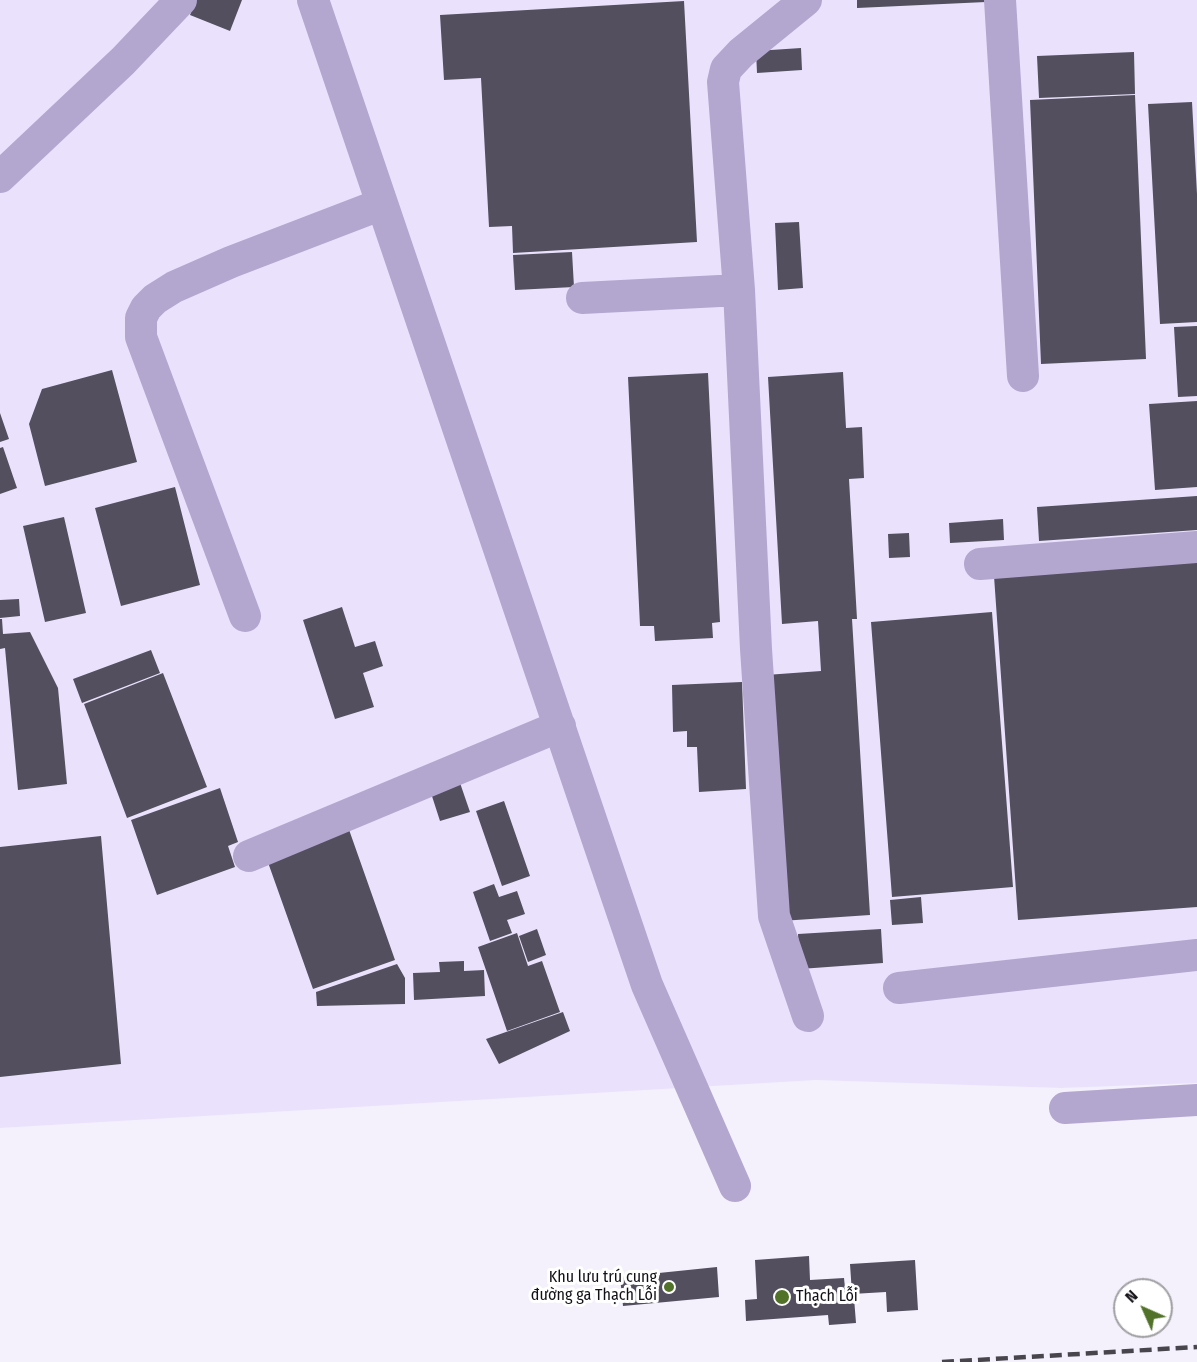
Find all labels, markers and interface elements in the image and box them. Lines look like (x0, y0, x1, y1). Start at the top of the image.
place label: Khu lưu trú cung đường ga Thạch Lỗi (531, 1268, 657, 1306)
north arrow (1113, 1278, 1173, 1338)
marker: Khu lưu trú cung đường ga Thạch Lỗi (662, 1280, 676, 1294)
text: N (1121, 1286, 1141, 1306)
place label: Thạch Lỗi (796, 1287, 858, 1307)
marker: Thạch Lỗi (773, 1288, 791, 1306)

